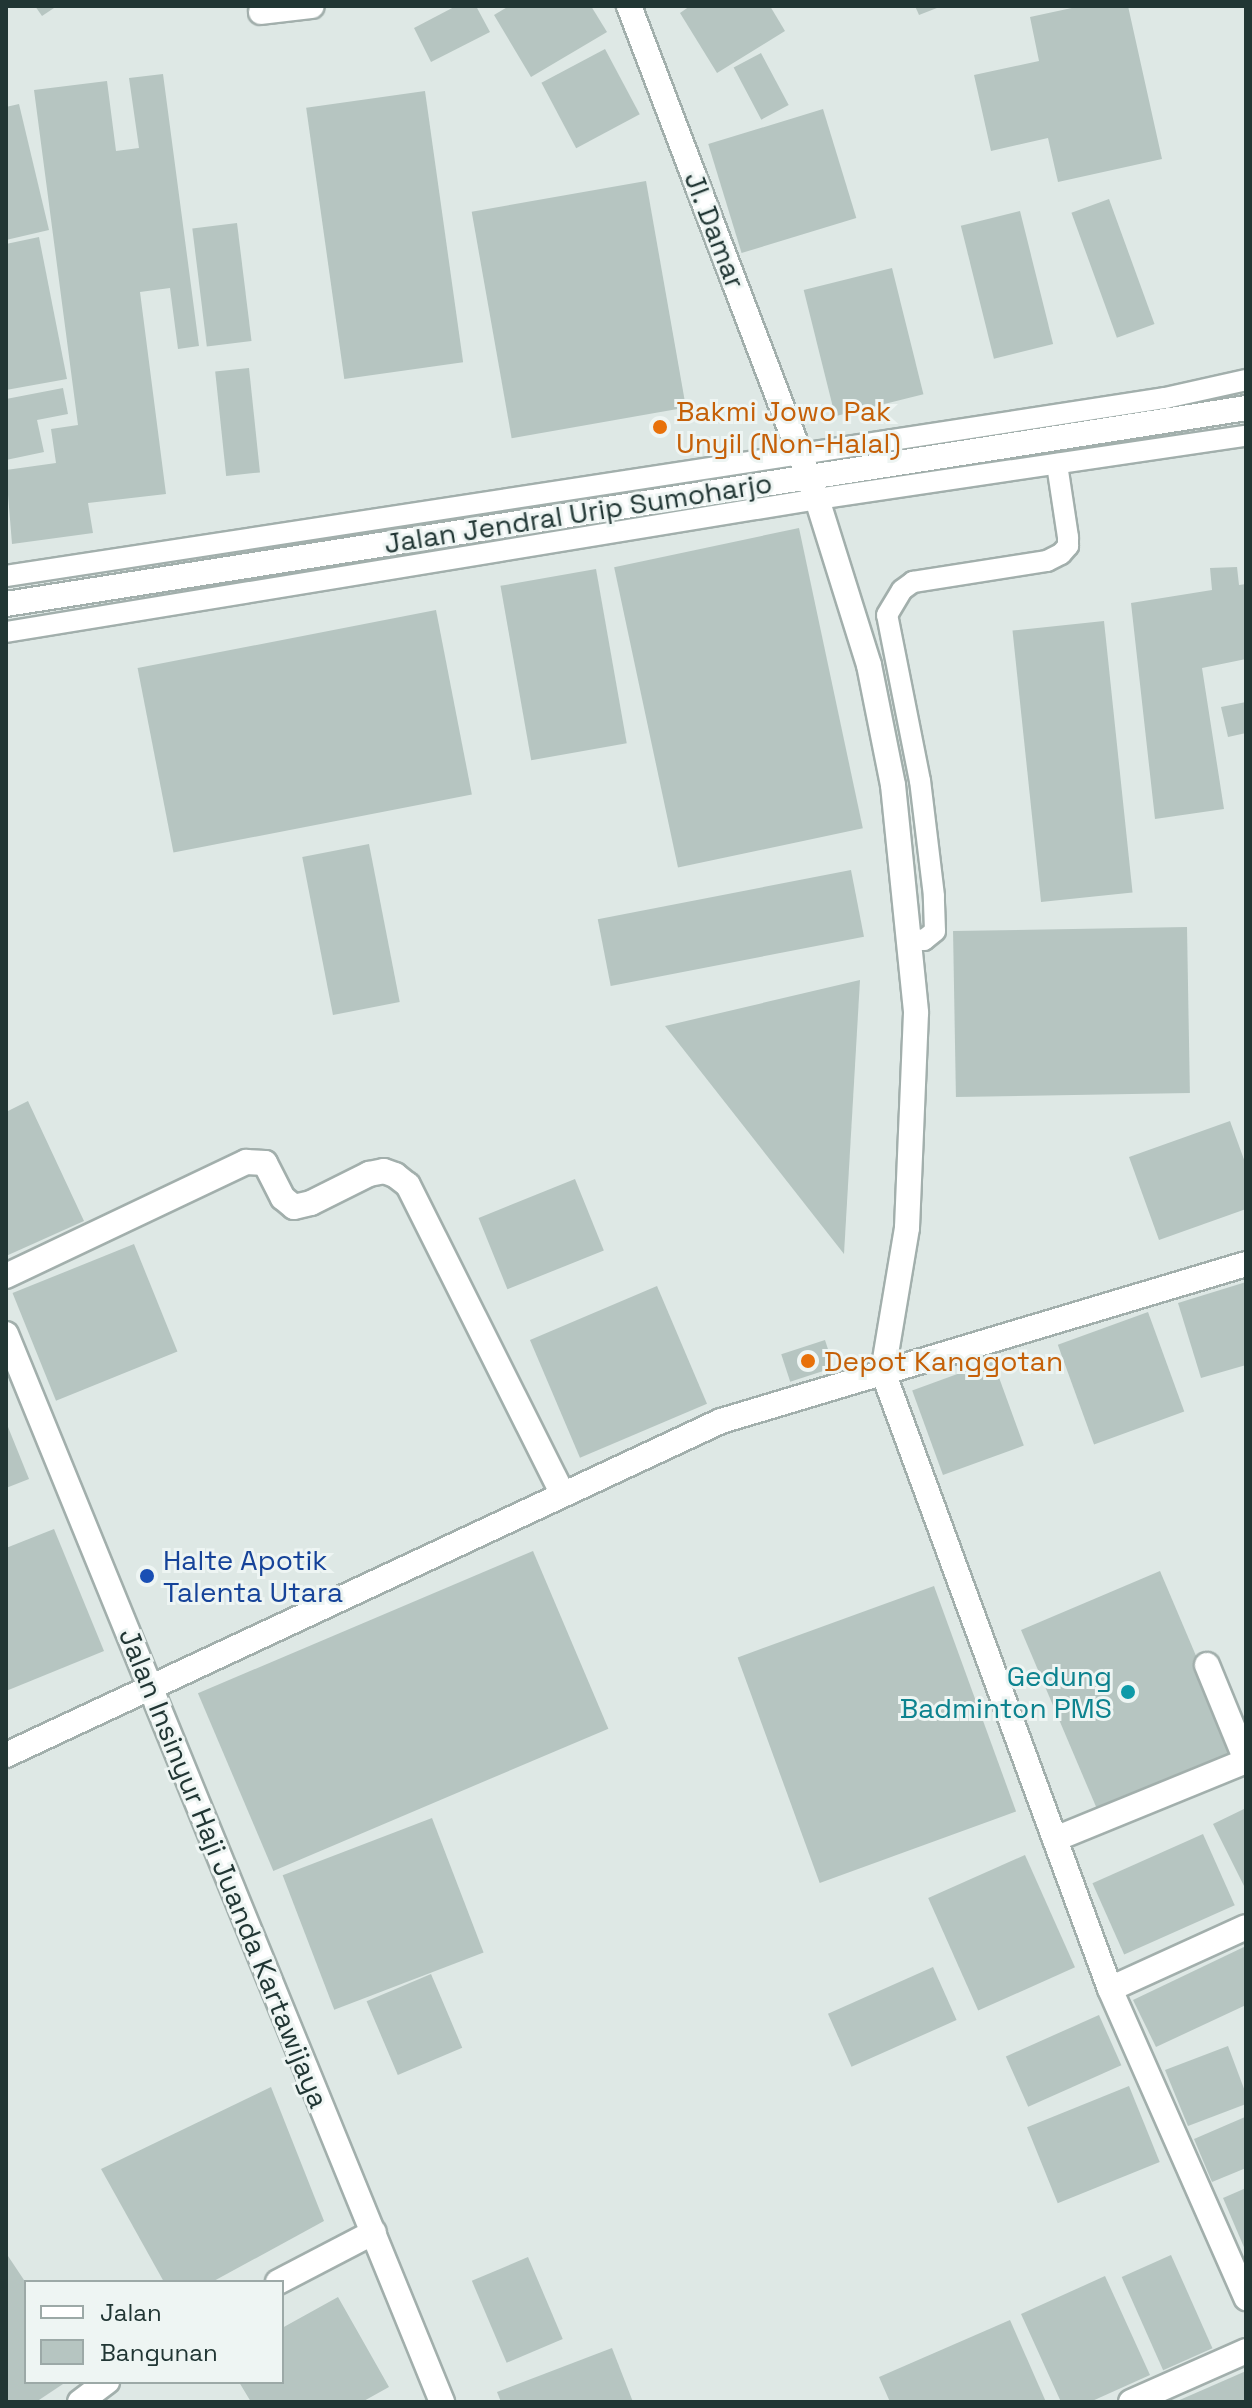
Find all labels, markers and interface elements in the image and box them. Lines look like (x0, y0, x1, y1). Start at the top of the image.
street label: Jl. Damar (677, 166, 753, 294)
place label: Bakmi Jowo Pak Unyil (Non-Halal) (676, 394, 901, 460)
marker: Bakmi Jowo Pak Unyil (Non-Halal) (651, 418, 669, 436)
street label: Jalan Jendral Urip Sumoharjo (382, 466, 774, 560)
place label: Depot Kanggotan (824, 1344, 1063, 1378)
marker: Depot Kanggotan (799, 1352, 817, 1370)
place label: Halte Apotik Talenta Utara (163, 1543, 343, 1609)
marker: Halte Apotik Talenta Utara (138, 1567, 156, 1585)
street label: Jalan Insinyur Haji Juanda Kartawijaya (112, 1623, 336, 2113)
place label: Gedung Badminton PMS (900, 1659, 1112, 1725)
marker: Gedung Badminton PMS (1119, 1683, 1137, 1701)
legend (24, 2280, 284, 2384)
text: Jalan (100, 2297, 162, 2328)
text: Bangunan (100, 2337, 218, 2368)

